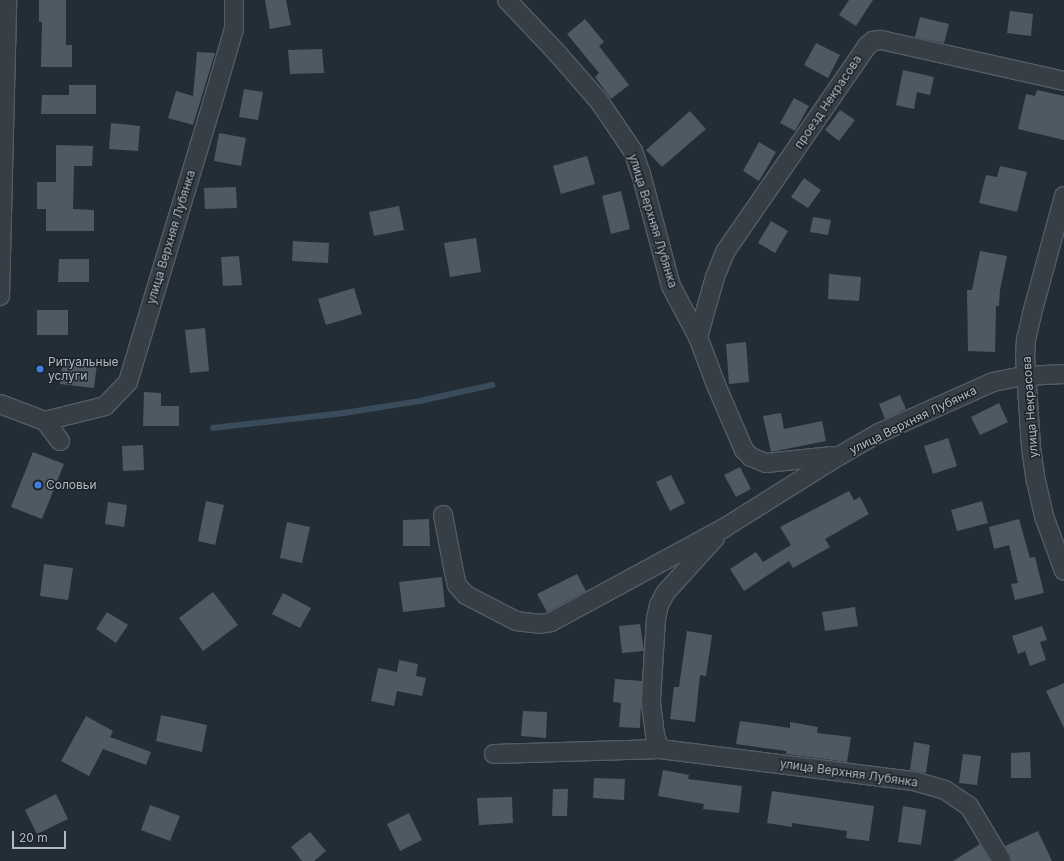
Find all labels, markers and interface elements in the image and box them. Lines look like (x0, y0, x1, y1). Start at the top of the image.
street label: проезд Некрасова (791, 53, 865, 151)
street label: улица Верхняя Лубянка (626, 152, 680, 290)
street label: улица Верхняя Лубянка (144, 168, 198, 306)
place label: Ритуальные услуги (48, 355, 118, 383)
street label: улица Некрасова (1019, 356, 1041, 458)
marker: Ритуальные услуги (35, 364, 45, 374)
street label: улица Верхняя Лубянка (847, 383, 979, 457)
place label: Соловьи (46, 478, 97, 492)
marker: Соловьи (33, 480, 43, 490)
street label: улица Верхняя Лубянка (779, 756, 919, 790)
scale bar (14, 823, 68, 849)
text: 20 m (19, 830, 48, 845)

